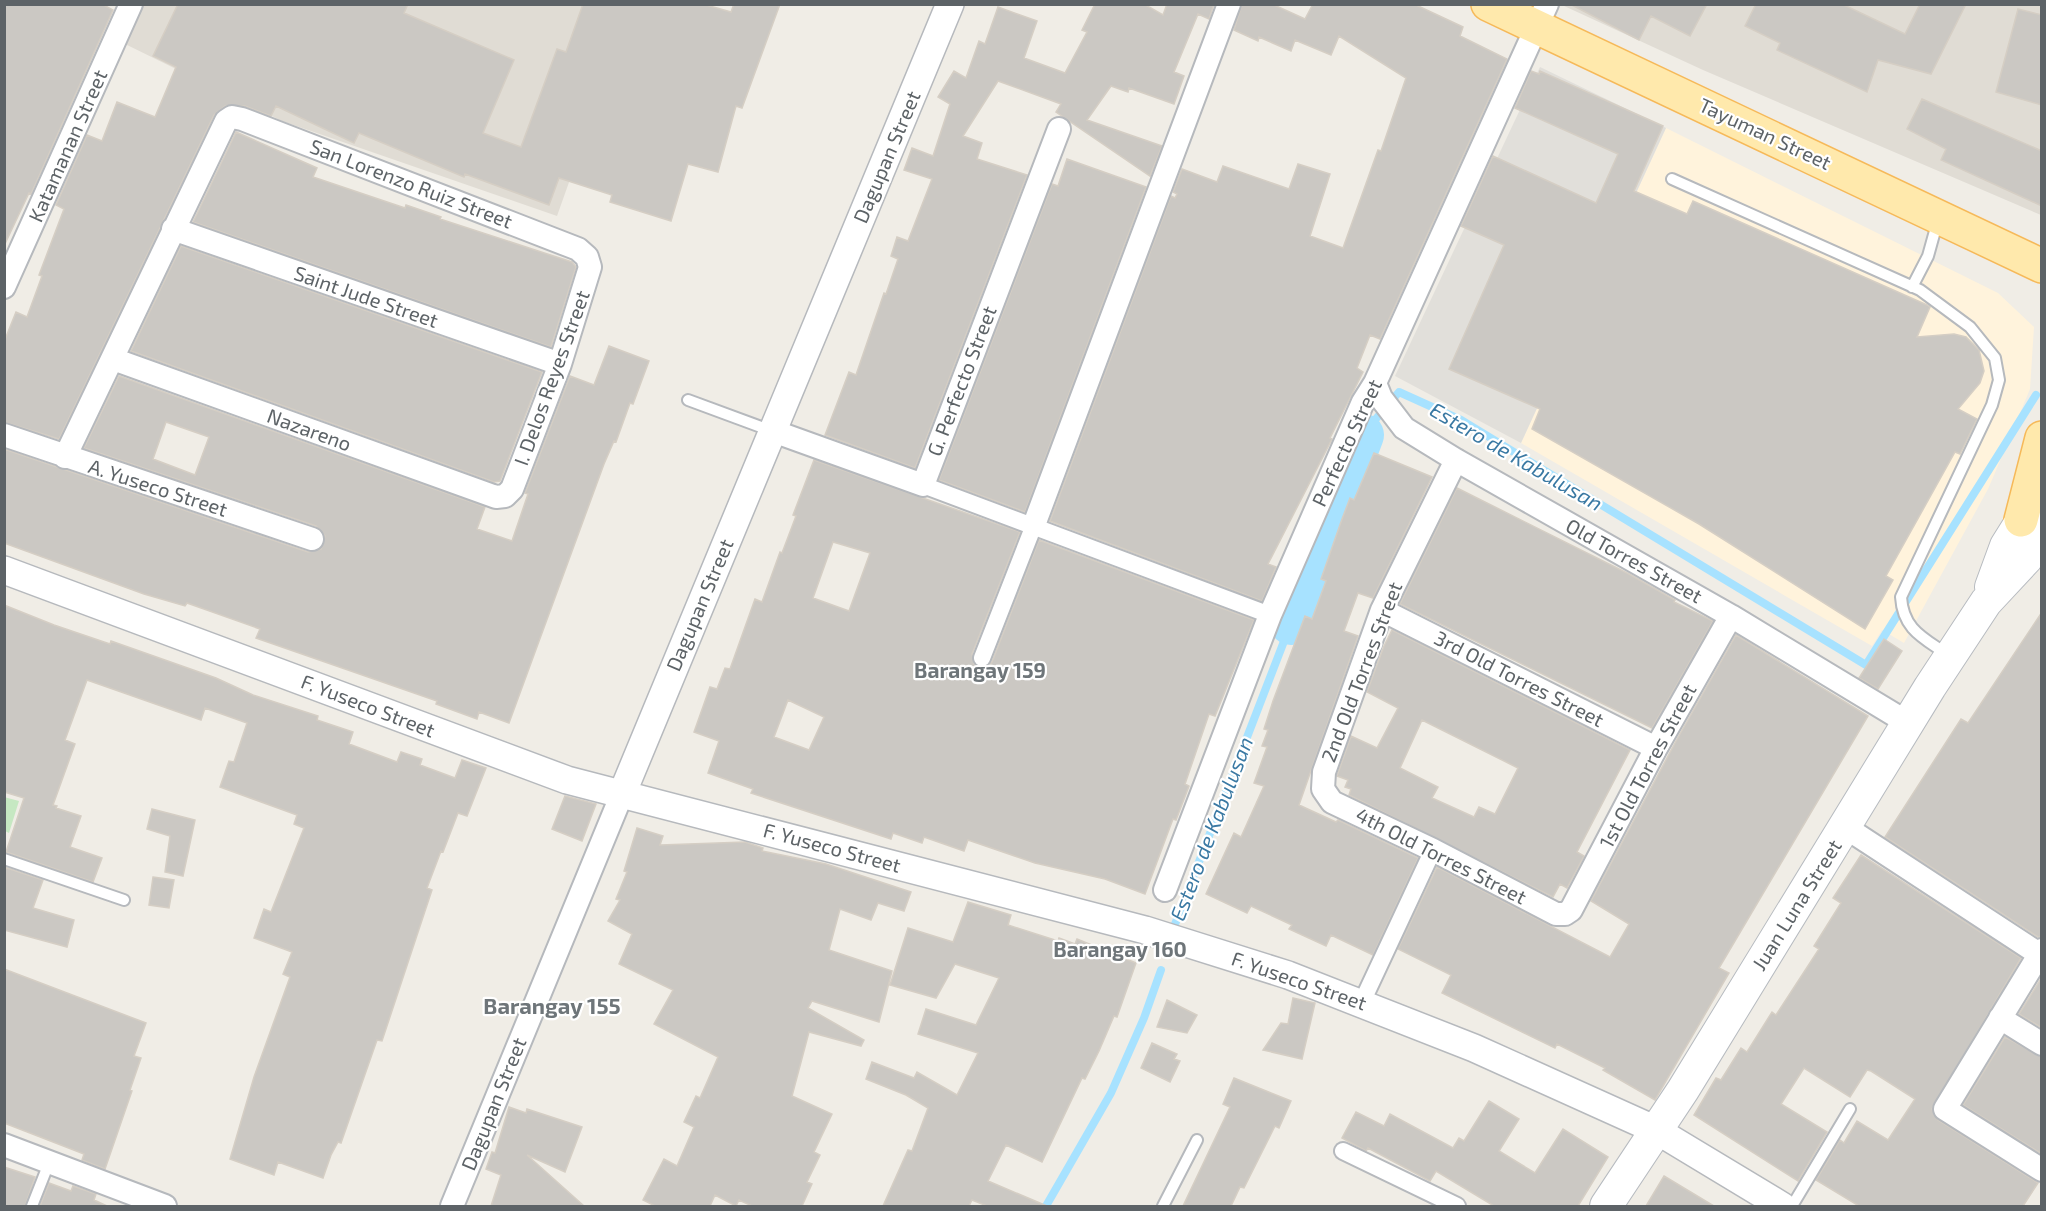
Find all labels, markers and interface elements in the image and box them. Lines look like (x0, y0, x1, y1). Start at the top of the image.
street label: Katamanan Street (23, 65, 112, 225)
street label: Dagupan Street (847, 87, 925, 226)
street label: Tayuman Street (1696, 92, 1836, 174)
street label: San Lorenzo Ruiz Street (307, 133, 516, 233)
street label: Saint Jude Street (291, 260, 442, 332)
street label: I. Delos Reyes Street (508, 286, 594, 468)
street label: G. Perfecto Street (921, 302, 1001, 459)
street label: Perfecto Street (1306, 375, 1386, 510)
water label: Estero de Kabulusan (1426, 396, 1608, 515)
street label: Nazareno (264, 403, 355, 455)
street label: A. Yuseco Street (86, 453, 231, 521)
street label: Old Torres Street (1562, 513, 1707, 608)
street label: Dagupan Street (660, 535, 738, 674)
street label: 2nd Old Torres Street (1316, 578, 1407, 765)
street label: 3rd Old Torres Street (1431, 625, 1609, 731)
district label: Barangay 159 (914, 657, 1046, 683)
street label: F. Yuseco Street (298, 669, 439, 742)
street label: 1st Old Torres Street (1594, 679, 1701, 852)
water label: Estero de Kabulusan (1164, 733, 1257, 924)
street label: 4th Old Torres Street (1352, 802, 1531, 909)
street label: F. Yuseco Street (761, 817, 904, 877)
street label: Juan Luna Street (1746, 834, 1846, 974)
district label: Barangay 160 (1053, 936, 1187, 962)
street label: F. Yuseco Street (1229, 946, 1370, 1015)
district label: Barangay 155 (483, 992, 621, 1019)
street label: Dagupan Street (456, 1033, 531, 1174)

